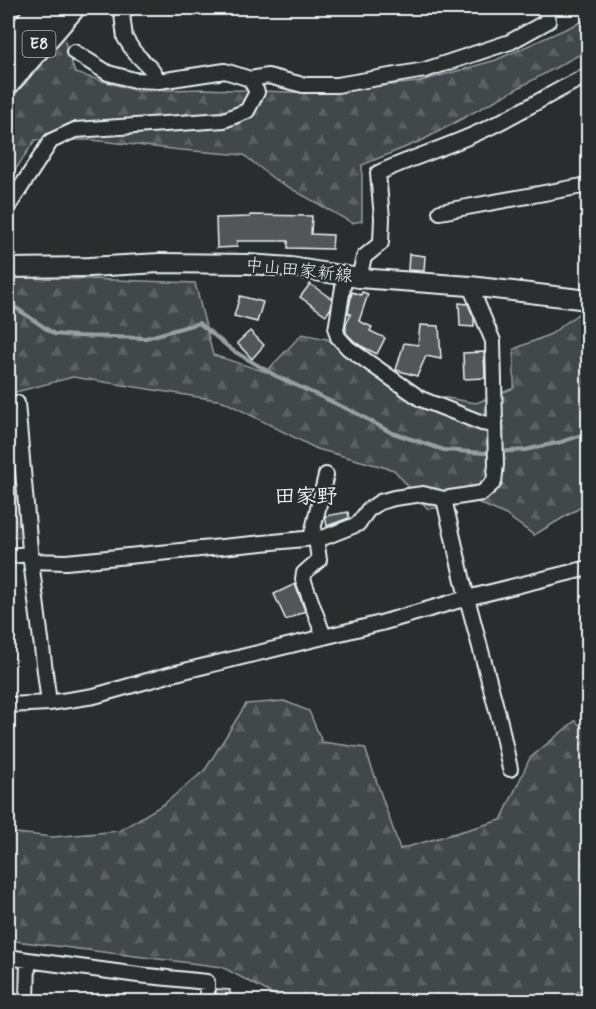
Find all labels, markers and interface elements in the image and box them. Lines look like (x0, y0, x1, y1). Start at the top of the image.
road number: E8 (22, 31, 56, 57)
street label: 中山田家新線 (244, 253, 354, 289)
district label: 田家野 (275, 483, 338, 511)

